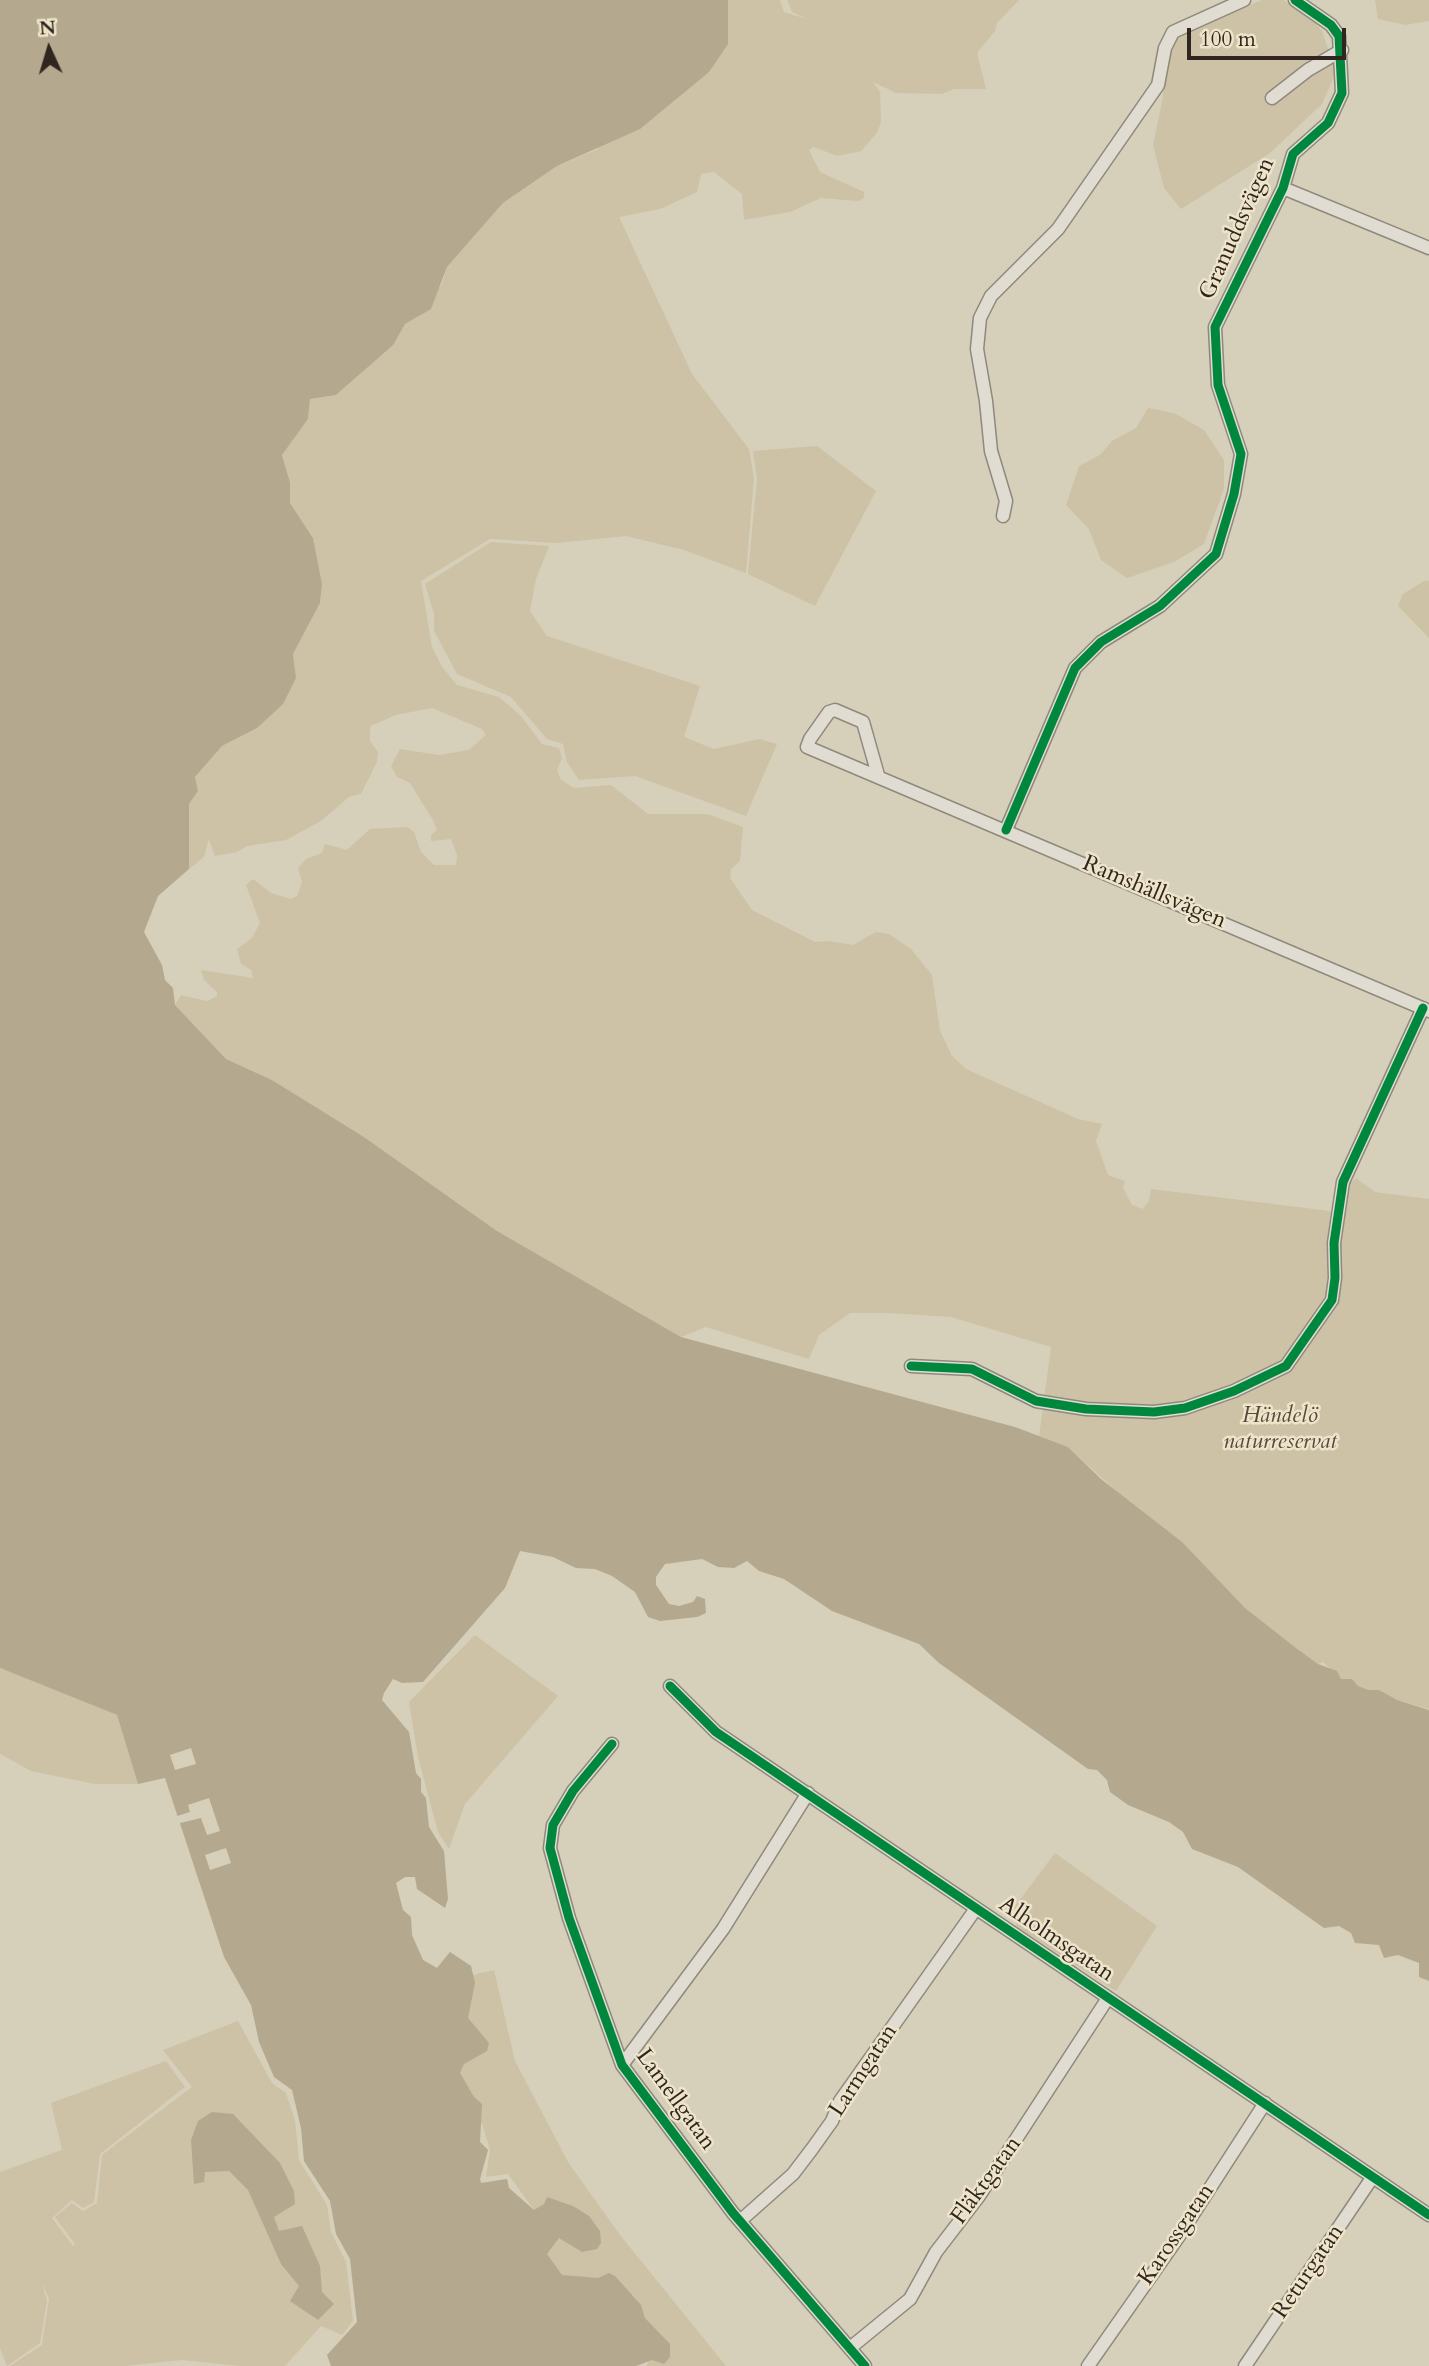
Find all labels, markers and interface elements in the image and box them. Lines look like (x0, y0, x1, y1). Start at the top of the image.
north arrow (14, 14, 84, 84)
scale bar (1191, 14, 1350, 58)
text: N (38, 15, 57, 42)
text: 100 m (1200, 25, 1256, 54)
street label: Granuddsvägen (1194, 154, 1282, 304)
street label: Ramshällsvägen (1078, 850, 1230, 936)
park label: Händelö naturreservat (1223, 1403, 1337, 1457)
street label: Alholmsgatan (993, 1891, 1119, 1989)
street label: Larmgatan (824, 2020, 904, 2122)
street label: Lamellgatan (629, 2044, 721, 2156)
street label: Fläktgatan (946, 2132, 1028, 2230)
street label: Karossgatan (1133, 2179, 1221, 2291)
street label: Returgatan (1267, 2220, 1351, 2324)

